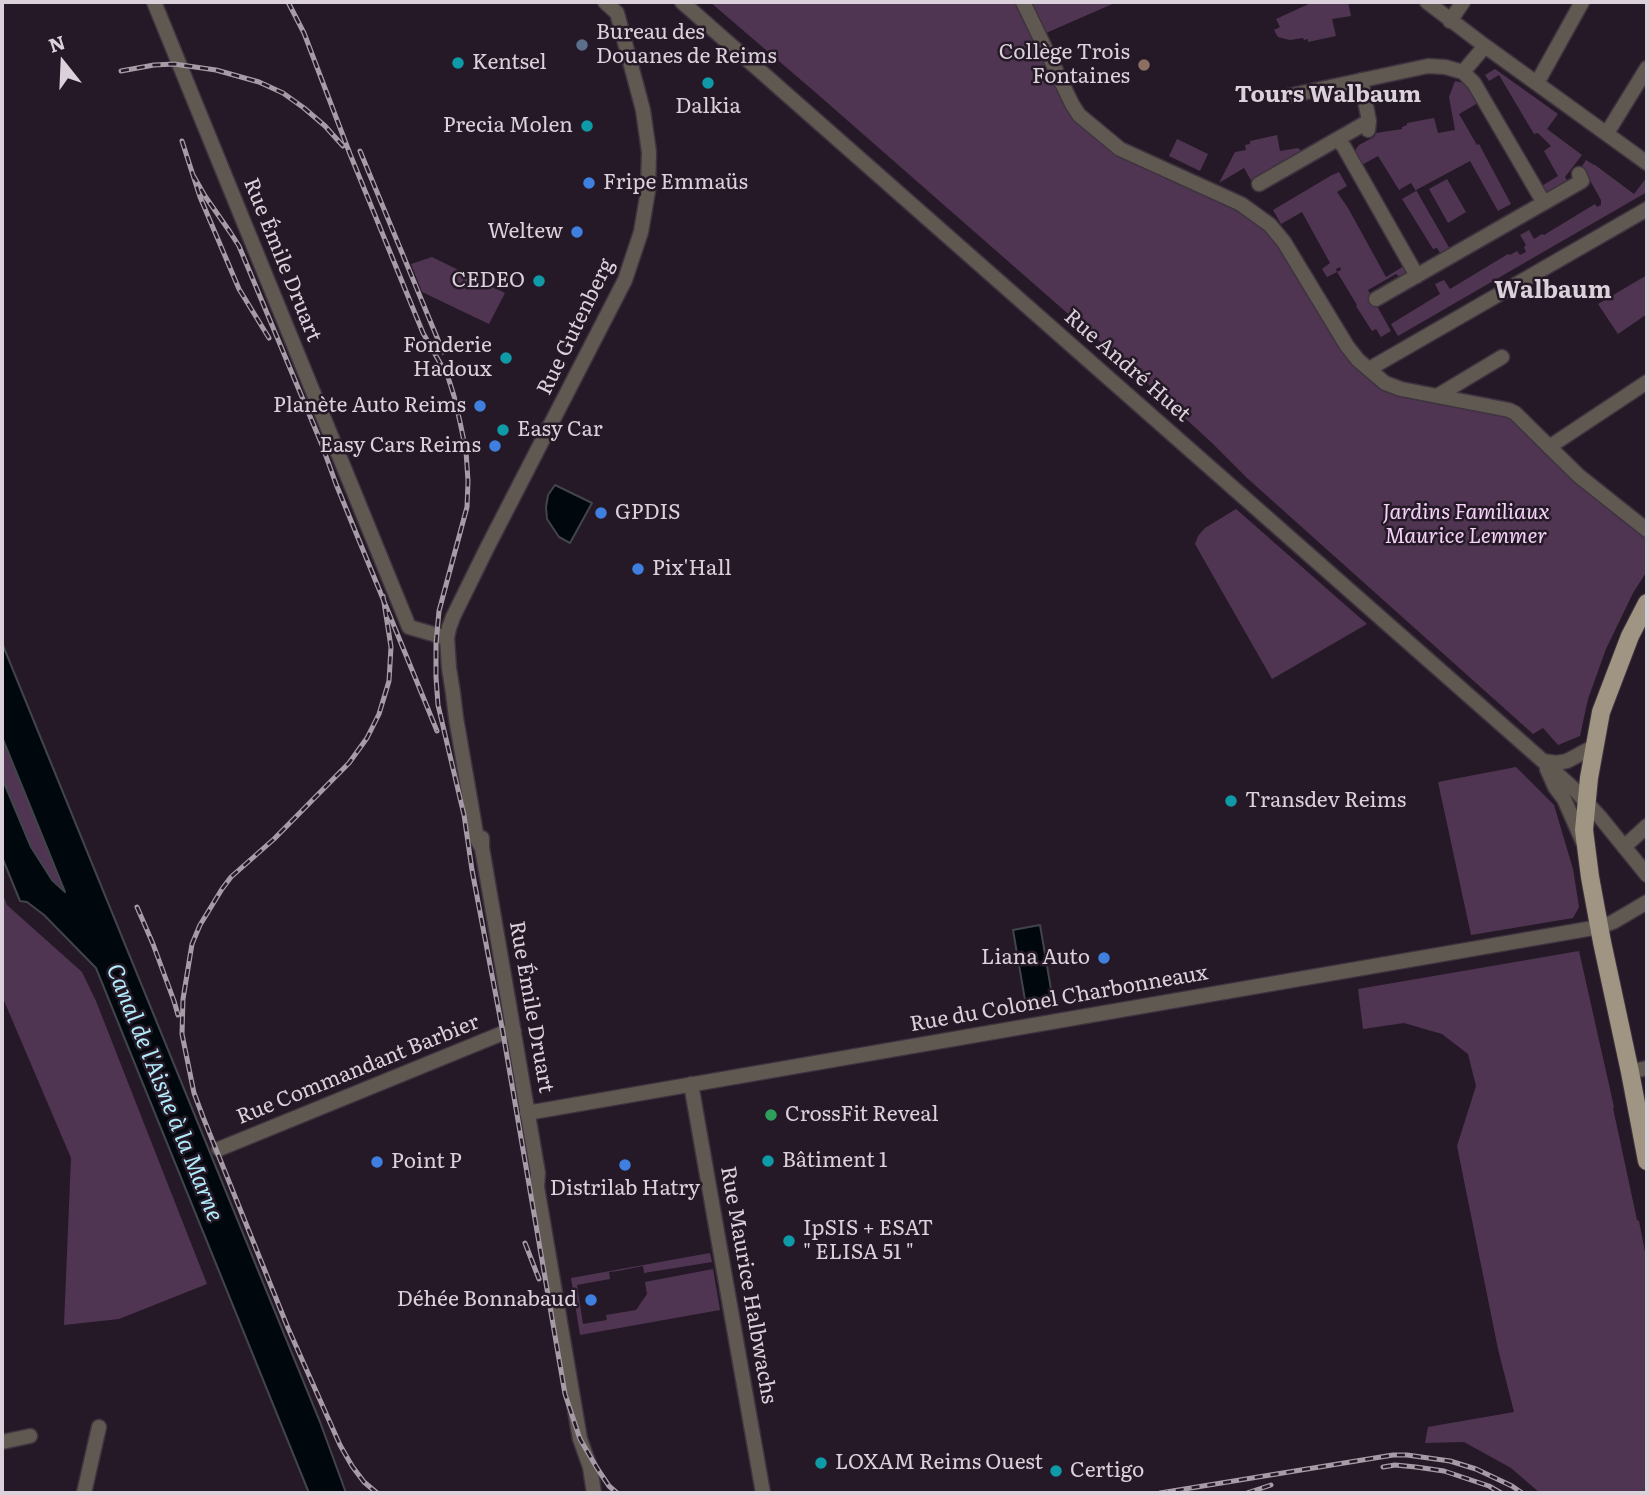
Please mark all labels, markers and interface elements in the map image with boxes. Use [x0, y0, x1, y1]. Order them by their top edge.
place label: Bureau des Douanes de Reims [596, 20, 777, 70]
text: N [45, 27, 68, 59]
north arrow [28, 28, 98, 98]
marker: Bureau des Douanes de Reims [574, 37, 590, 53]
place label: Collège Trois Fontaines [999, 40, 1130, 90]
place label: Kentsel [472, 50, 547, 76]
marker: Kentsel [450, 55, 466, 71]
marker: Collège Trois Fontaines [1136, 57, 1152, 73]
marker: Dalkia [700, 75, 716, 91]
district label: Tours Walbaum [1235, 81, 1421, 109]
place label: Dalkia [675, 94, 741, 120]
place label: Precia Molen [443, 113, 573, 139]
marker: Precia Molen [579, 118, 595, 134]
place label: Fripe Emmaüs [603, 170, 748, 196]
street label: Rue Émile Druart [238, 175, 326, 345]
marker: Fripe Emmaüs [581, 175, 597, 191]
place label: Weltew [487, 219, 563, 245]
marker: Weltew [569, 224, 585, 240]
street label: Rue Gutenberg [532, 255, 620, 399]
place label: CEDEO [452, 268, 525, 294]
marker: CEDEO [531, 273, 547, 289]
district label: Walbaum [1494, 277, 1612, 305]
street label: Rue André Huet [1059, 304, 1195, 428]
place label: Fonderie Hadoux [403, 333, 492, 383]
marker: Fonderie Hadoux [498, 350, 514, 366]
place label: Planète Auto Reims [273, 393, 466, 419]
marker: Planète Auto Reims [472, 398, 488, 414]
place label: Easy Car [517, 417, 603, 443]
marker: Easy Car [495, 422, 511, 438]
place label: Easy Cars Reims [320, 433, 481, 459]
marker: Easy Cars Reims [487, 438, 503, 454]
place label: GPDIS [615, 500, 681, 526]
park label: Jardins Familiaux Maurice Lemmer [1382, 500, 1550, 550]
marker: GPDIS [593, 505, 609, 521]
place label: Pix'Hall [652, 556, 731, 582]
marker: Pix'Hall [630, 561, 646, 577]
place label: Transdev Reims [1245, 788, 1406, 814]
marker: Transdev Reims [1223, 793, 1239, 809]
street label: Rue Émile Druart [503, 919, 559, 1095]
place label: Liana Auto [981, 945, 1090, 971]
marker: Liana Auto [1096, 950, 1112, 966]
water label: Canal de l'Aisne à la Marne [100, 960, 228, 1226]
street label: Rue du Colonel Charbonneaux [908, 960, 1210, 1038]
street label: Rue Commandant Barbier [233, 1010, 483, 1130]
place label: CrossFit Reveal [785, 1102, 939, 1128]
marker: CrossFit Reveal [763, 1107, 779, 1123]
place label: Bâtiment 1 [782, 1148, 887, 1174]
place label: Point P [391, 1149, 462, 1175]
marker: Bâtiment 1 [760, 1153, 776, 1169]
marker: Point P [369, 1154, 385, 1170]
marker: Distrilab Hatry [617, 1157, 633, 1173]
street label: Rue Maurice Halbwachs [715, 1164, 781, 1406]
place label: Distrilab Hatry [550, 1176, 700, 1202]
place label: IpSIS + ESAT " ELISA 51 " [803, 1216, 933, 1266]
marker: IpSIS + ESAT " ELISA 51 " [781, 1233, 797, 1249]
place label: Déhée Bonnabaud [397, 1287, 577, 1313]
marker: Déhée Bonnabaud [583, 1292, 599, 1308]
place label: LOXAM Reims Ouest [835, 1450, 1043, 1476]
marker: LOXAM Reims Ouest [813, 1455, 829, 1471]
place label: Certigo [1070, 1458, 1144, 1484]
marker: Certigo [1048, 1463, 1064, 1479]

